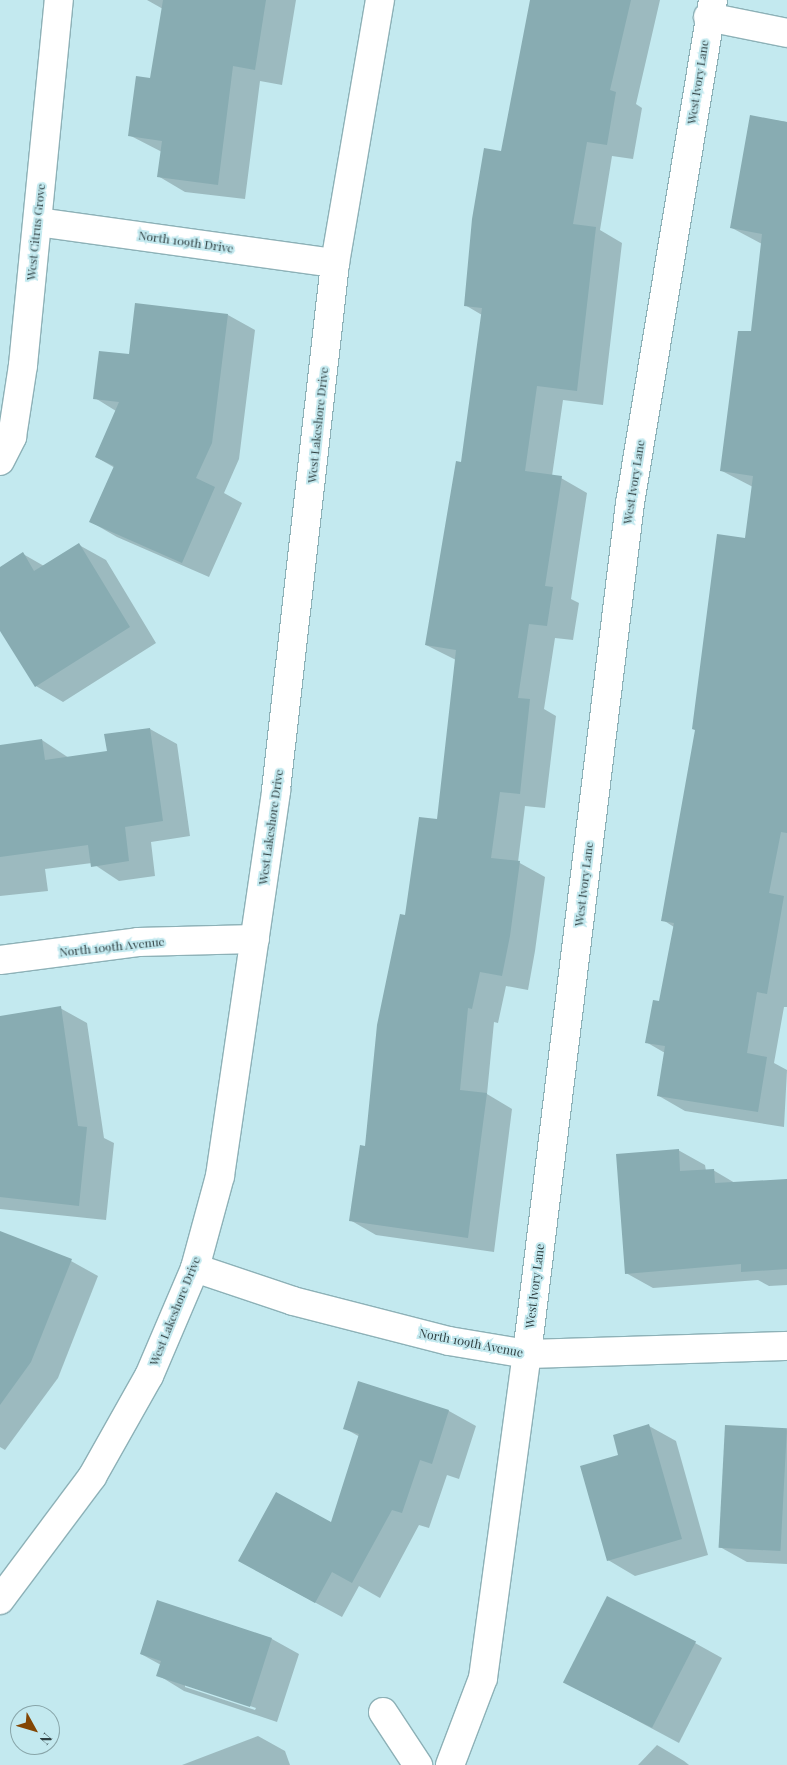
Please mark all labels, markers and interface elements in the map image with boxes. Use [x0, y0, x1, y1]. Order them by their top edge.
street label: West Ivory Lane [684, 39, 712, 125]
street label: West Citrus Grove [24, 183, 48, 281]
street label: North 109th Drive [138, 228, 234, 256]
street label: West Lakeshore Drive [305, 366, 331, 484]
street label: West Ivory Lane [620, 439, 648, 525]
street label: West Lakeshore Drive [256, 768, 286, 886]
street label: West Ivory Lane [572, 841, 596, 927]
street label: North 109th Avenue [58, 934, 166, 960]
street label: West Ivory Lane [523, 1243, 547, 1329]
street label: West Lakeshore Drive [146, 1254, 204, 1368]
street label: North 109th Avenue [418, 1326, 524, 1360]
north arrow [10, 1705, 60, 1755]
text: N [36, 1729, 57, 1749]

